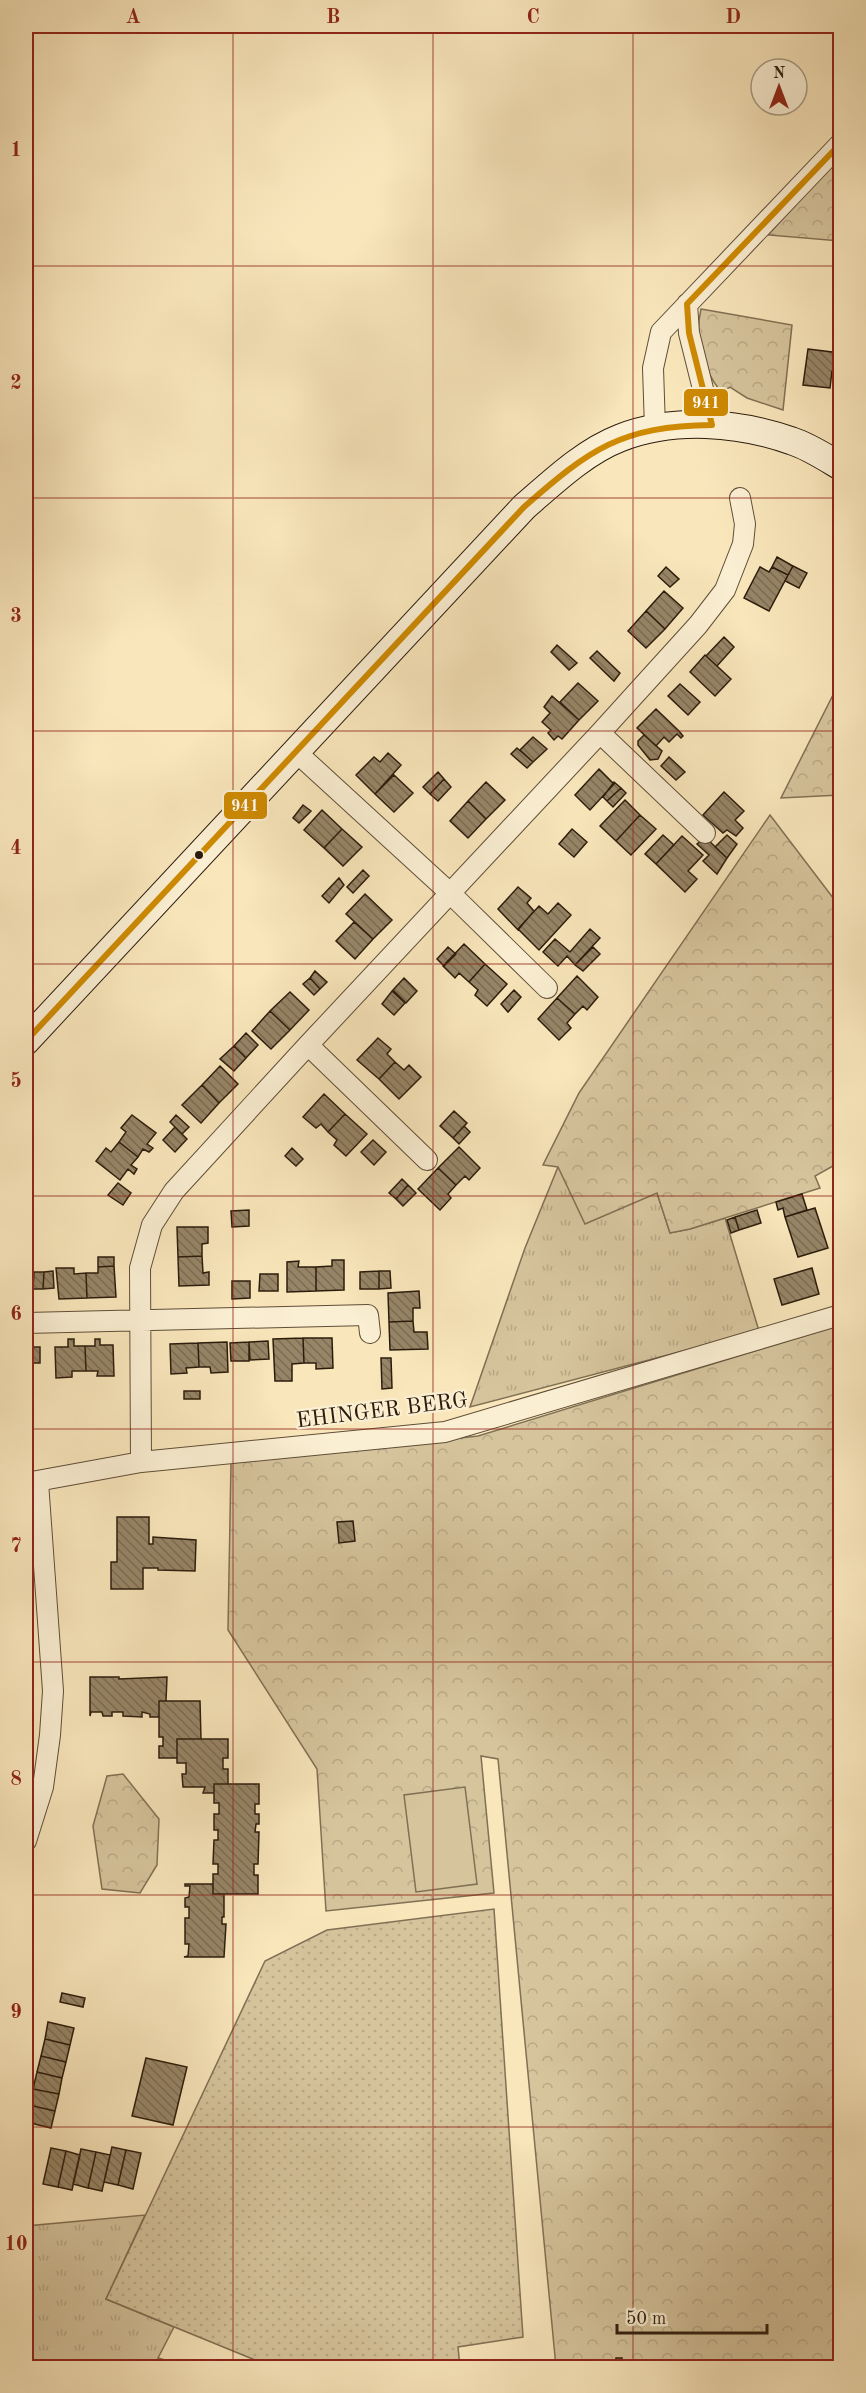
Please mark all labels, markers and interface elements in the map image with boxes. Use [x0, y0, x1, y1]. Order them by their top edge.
text: A [125, 8, 141, 28]
text: B [326, 8, 340, 28]
text: C [526, 8, 540, 28]
text: D [725, 8, 741, 28]
north arrow [749, 57, 809, 117]
text: N [773, 66, 786, 82]
text: 1 [10, 141, 22, 161]
text: 2 [10, 374, 22, 394]
line badge: 941 [683, 388, 729, 417]
text: 941 [692, 396, 720, 412]
text: 3 [10, 607, 22, 627]
line badge: 941 [223, 791, 268, 820]
text: 941 [231, 799, 259, 815]
text: 4 [10, 839, 22, 859]
unlabelled marker [193, 849, 205, 861]
text: 5 [10, 1071, 22, 1092]
text: 6 [10, 1305, 22, 1325]
street label: EHINGER BERG [295, 1390, 469, 1432]
text: 7 [10, 1537, 22, 1557]
text: 8 [10, 1770, 22, 1790]
text: 9 [10, 2003, 22, 2023]
text: 10 [4, 2235, 28, 2255]
scale bar [617, 2297, 767, 2335]
text: 50 m [626, 2310, 666, 2328]

